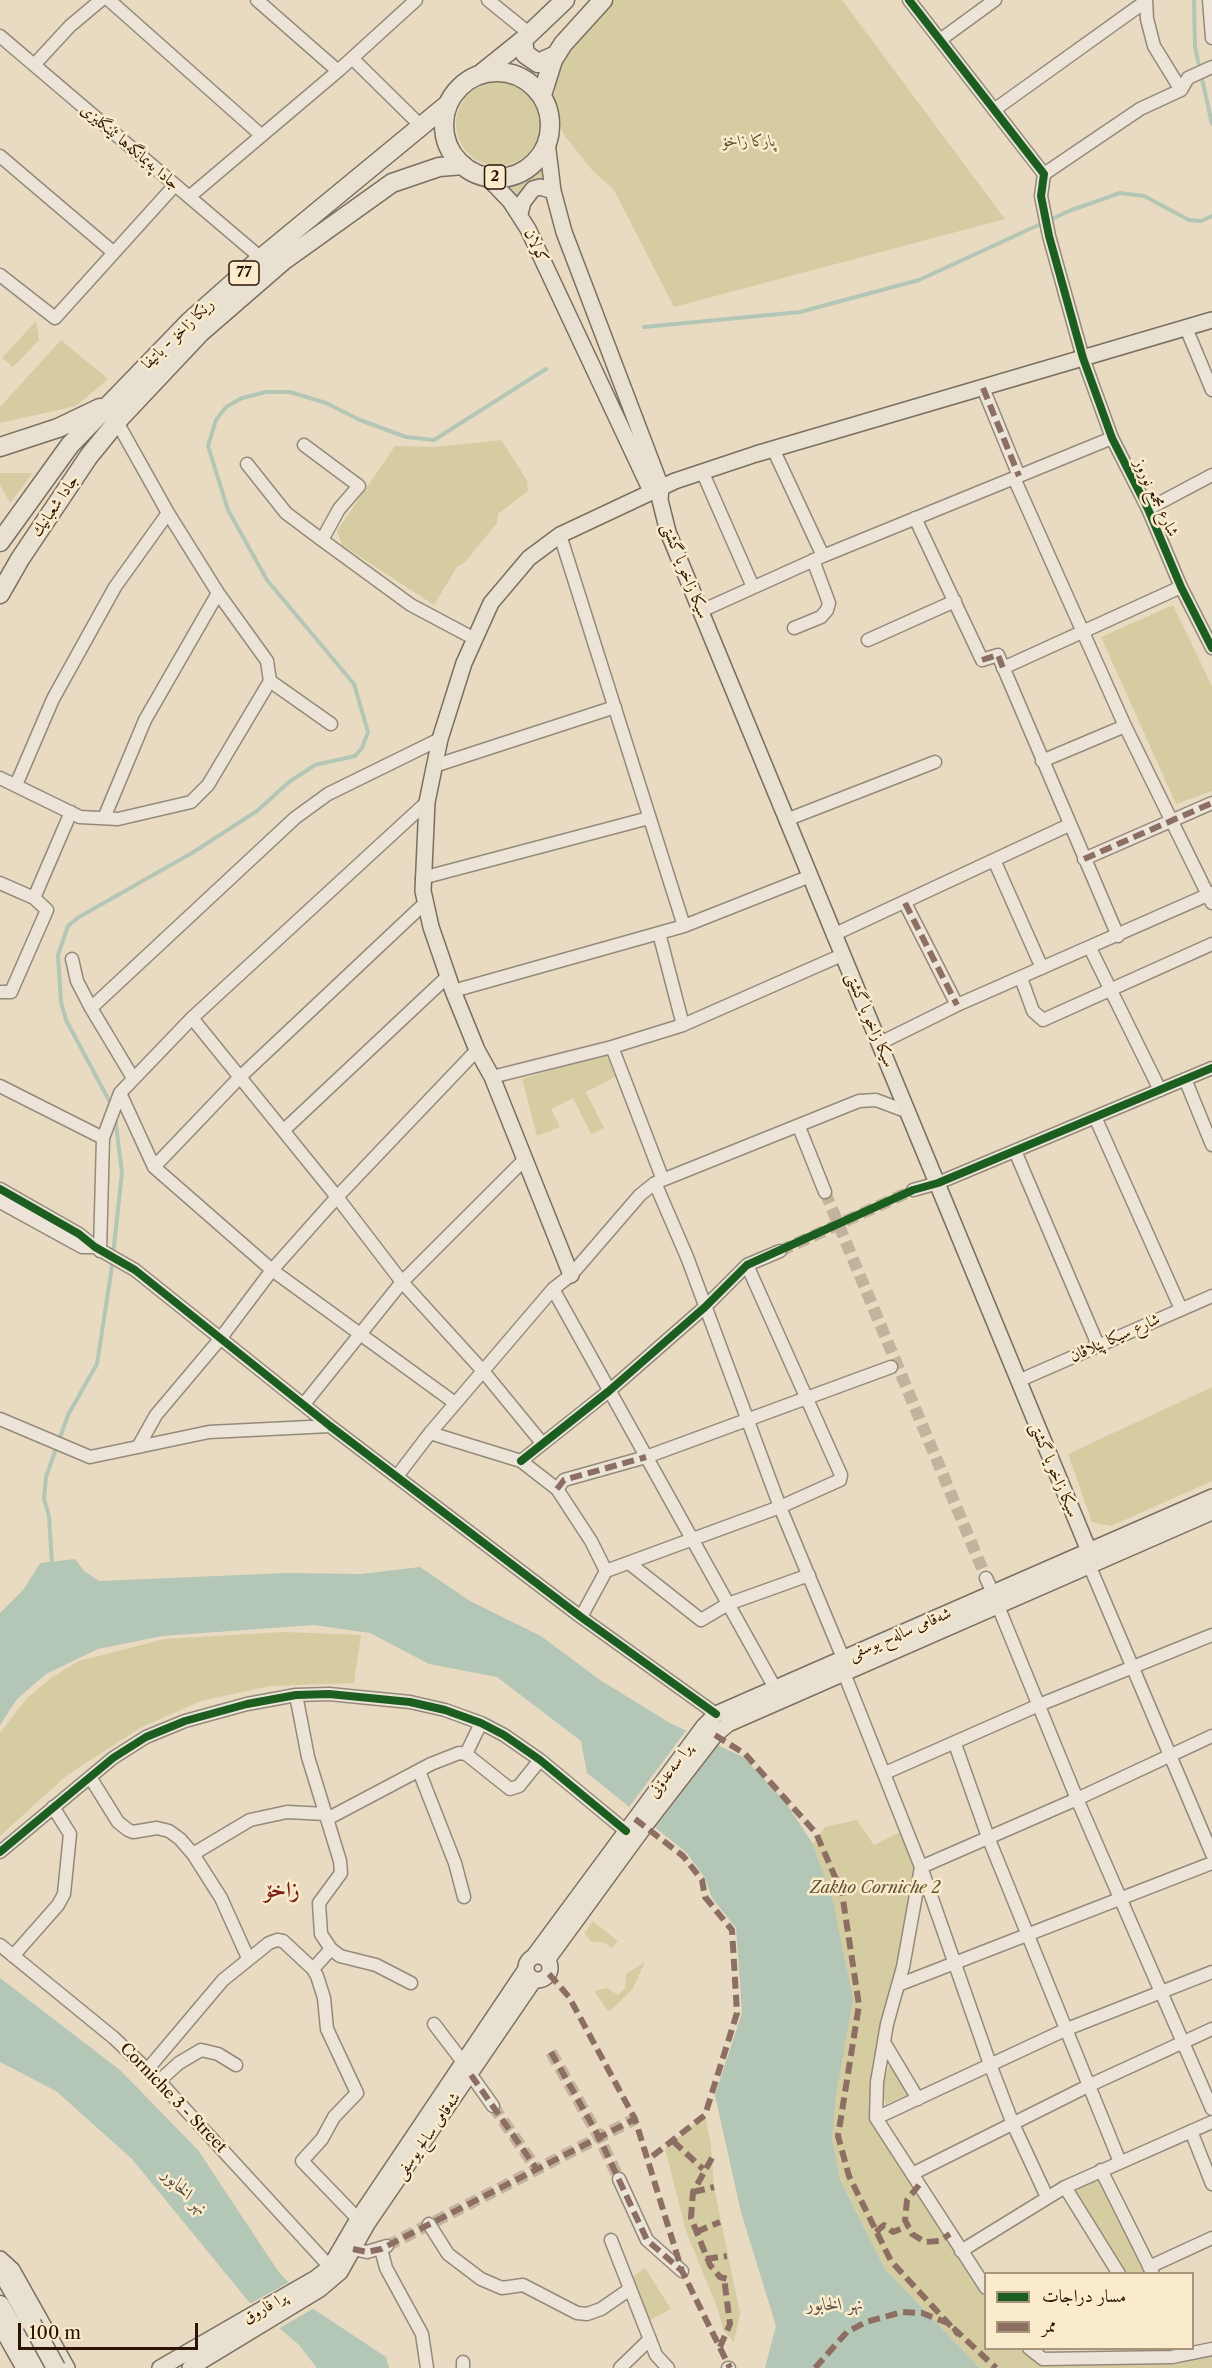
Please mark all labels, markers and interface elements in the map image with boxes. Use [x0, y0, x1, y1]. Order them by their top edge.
street label: جادا په‌يمانگه‌ها ئێنگليزى [77, 100, 183, 194]
park label: پارکا زاخۆ [722, 131, 776, 151]
road number: 2 [484, 165, 506, 189]
street label: كولان [520, 226, 552, 266]
road number: 77 [229, 261, 259, 285]
street label: رێکا زاخۆ - باتیفا [138, 295, 218, 373]
street label: شارع مجمع نوروز [1130, 456, 1182, 540]
street label: جادا شعبانيك [27, 471, 83, 541]
street label: سیکا زاخو یا گشتى [657, 521, 713, 621]
street label: سیکا زاخو یا گشتى [841, 970, 899, 1070]
street label: شارع سيكا پێلاڤان [1067, 1310, 1163, 1366]
street label: سیکا زاخو یا گشتى [1025, 1420, 1083, 1520]
street label: شەقامی سالەح یوسفی [846, 1604, 954, 1664]
street label: پرا سەعدۆنی [644, 1740, 696, 1802]
district label: زاخۆ [264, 1878, 300, 1904]
park label: Zakho Corniche 2 [809, 1878, 941, 1898]
street label: Corniche 3 - Street [116, 2039, 230, 2157]
street label: شەقامی سالح یوسفی [391, 2089, 465, 2183]
water label: نهر الخابور [157, 2164, 213, 2220]
legend [984, 2272, 1194, 2350]
text: مسار دراجات [1042, 2285, 1126, 2307]
street label: پرا فاروق [240, 2288, 290, 2328]
water label: نهر الخابور [807, 2294, 863, 2316]
scale bar [21, 2311, 201, 2349]
text: ممر [1042, 2315, 1056, 2337]
text: 100 m [29, 2322, 81, 2344]

